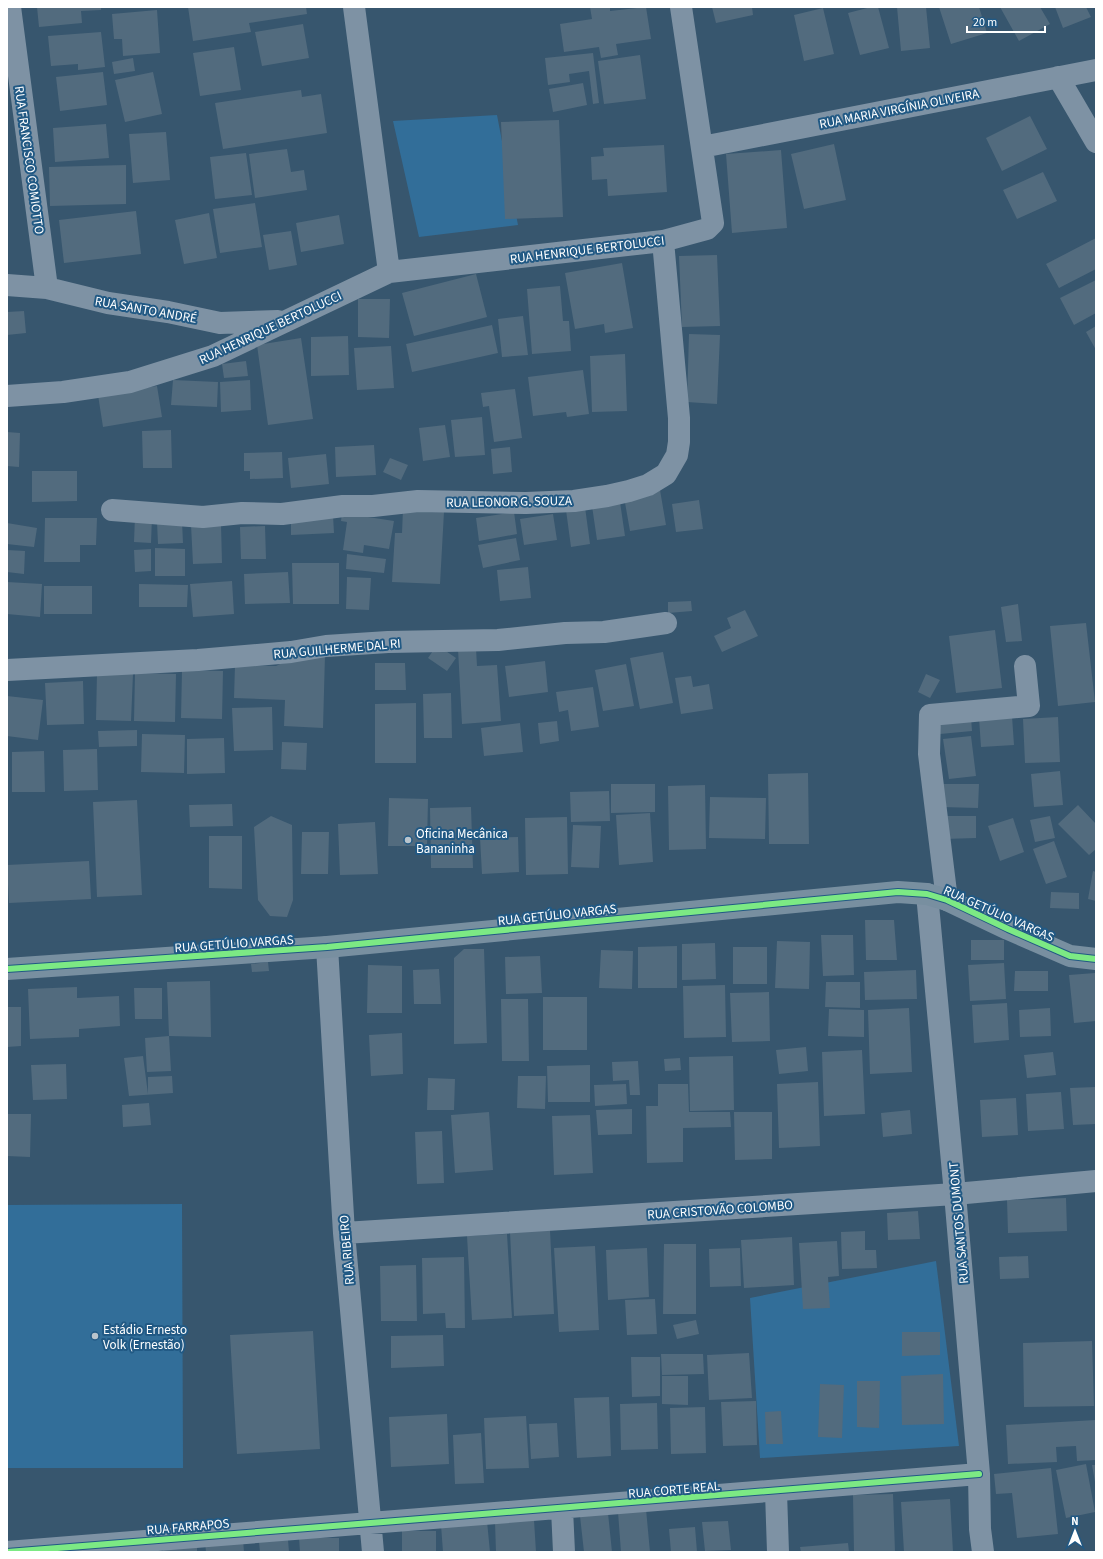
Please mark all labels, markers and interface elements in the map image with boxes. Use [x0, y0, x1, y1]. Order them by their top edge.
scale bar [967, 8, 1045, 34]
text: 20 m [973, 14, 997, 31]
street label: RUA MARIA VIRGÍNIA OLIVEIRA [818, 84, 982, 133]
street label: RUA FRANCISCO COMIOTTO [10, 85, 48, 236]
street label: RUA HENRIQUE BERTOLUCCI [509, 232, 665, 268]
street label: RUA HENRIQUE BERTOLUCCI [196, 287, 345, 369]
street label: RUA SANTO ANDRÉ [93, 292, 198, 328]
street label: RUA LEONOR G. SOUZA [446, 492, 573, 512]
street label: RUA GUILHERME DAL RI [273, 634, 401, 664]
place label: Oficina Mecânica Bananinha [416, 825, 508, 858]
marker: Oficina Mecânica Bananinha [403, 835, 413, 845]
street label: RUA GETÚLIO VARGAS [940, 881, 1057, 946]
street label: RUA GETÚLIO VARGAS [497, 900, 617, 930]
street label: RUA GETÚLIO VARGAS [174, 931, 294, 957]
street label: RUA SANTOS DUMONT [945, 1161, 973, 1285]
street label: RUA CRISTOVÃO COLOMBO [647, 1196, 794, 1224]
street label: RUA RIBEIRO [335, 1214, 359, 1286]
place label: Estádio Ernesto Volk (Ernestão) [103, 1321, 187, 1354]
marker: Estádio Ernesto Volk (Ernestão) [90, 1331, 100, 1341]
street label: RUA CORTE REAL [627, 1477, 721, 1503]
north arrow [1055, 1511, 1095, 1551]
street label: RUA FARRAPOS [146, 1514, 230, 1540]
text: N [1071, 1514, 1079, 1529]

